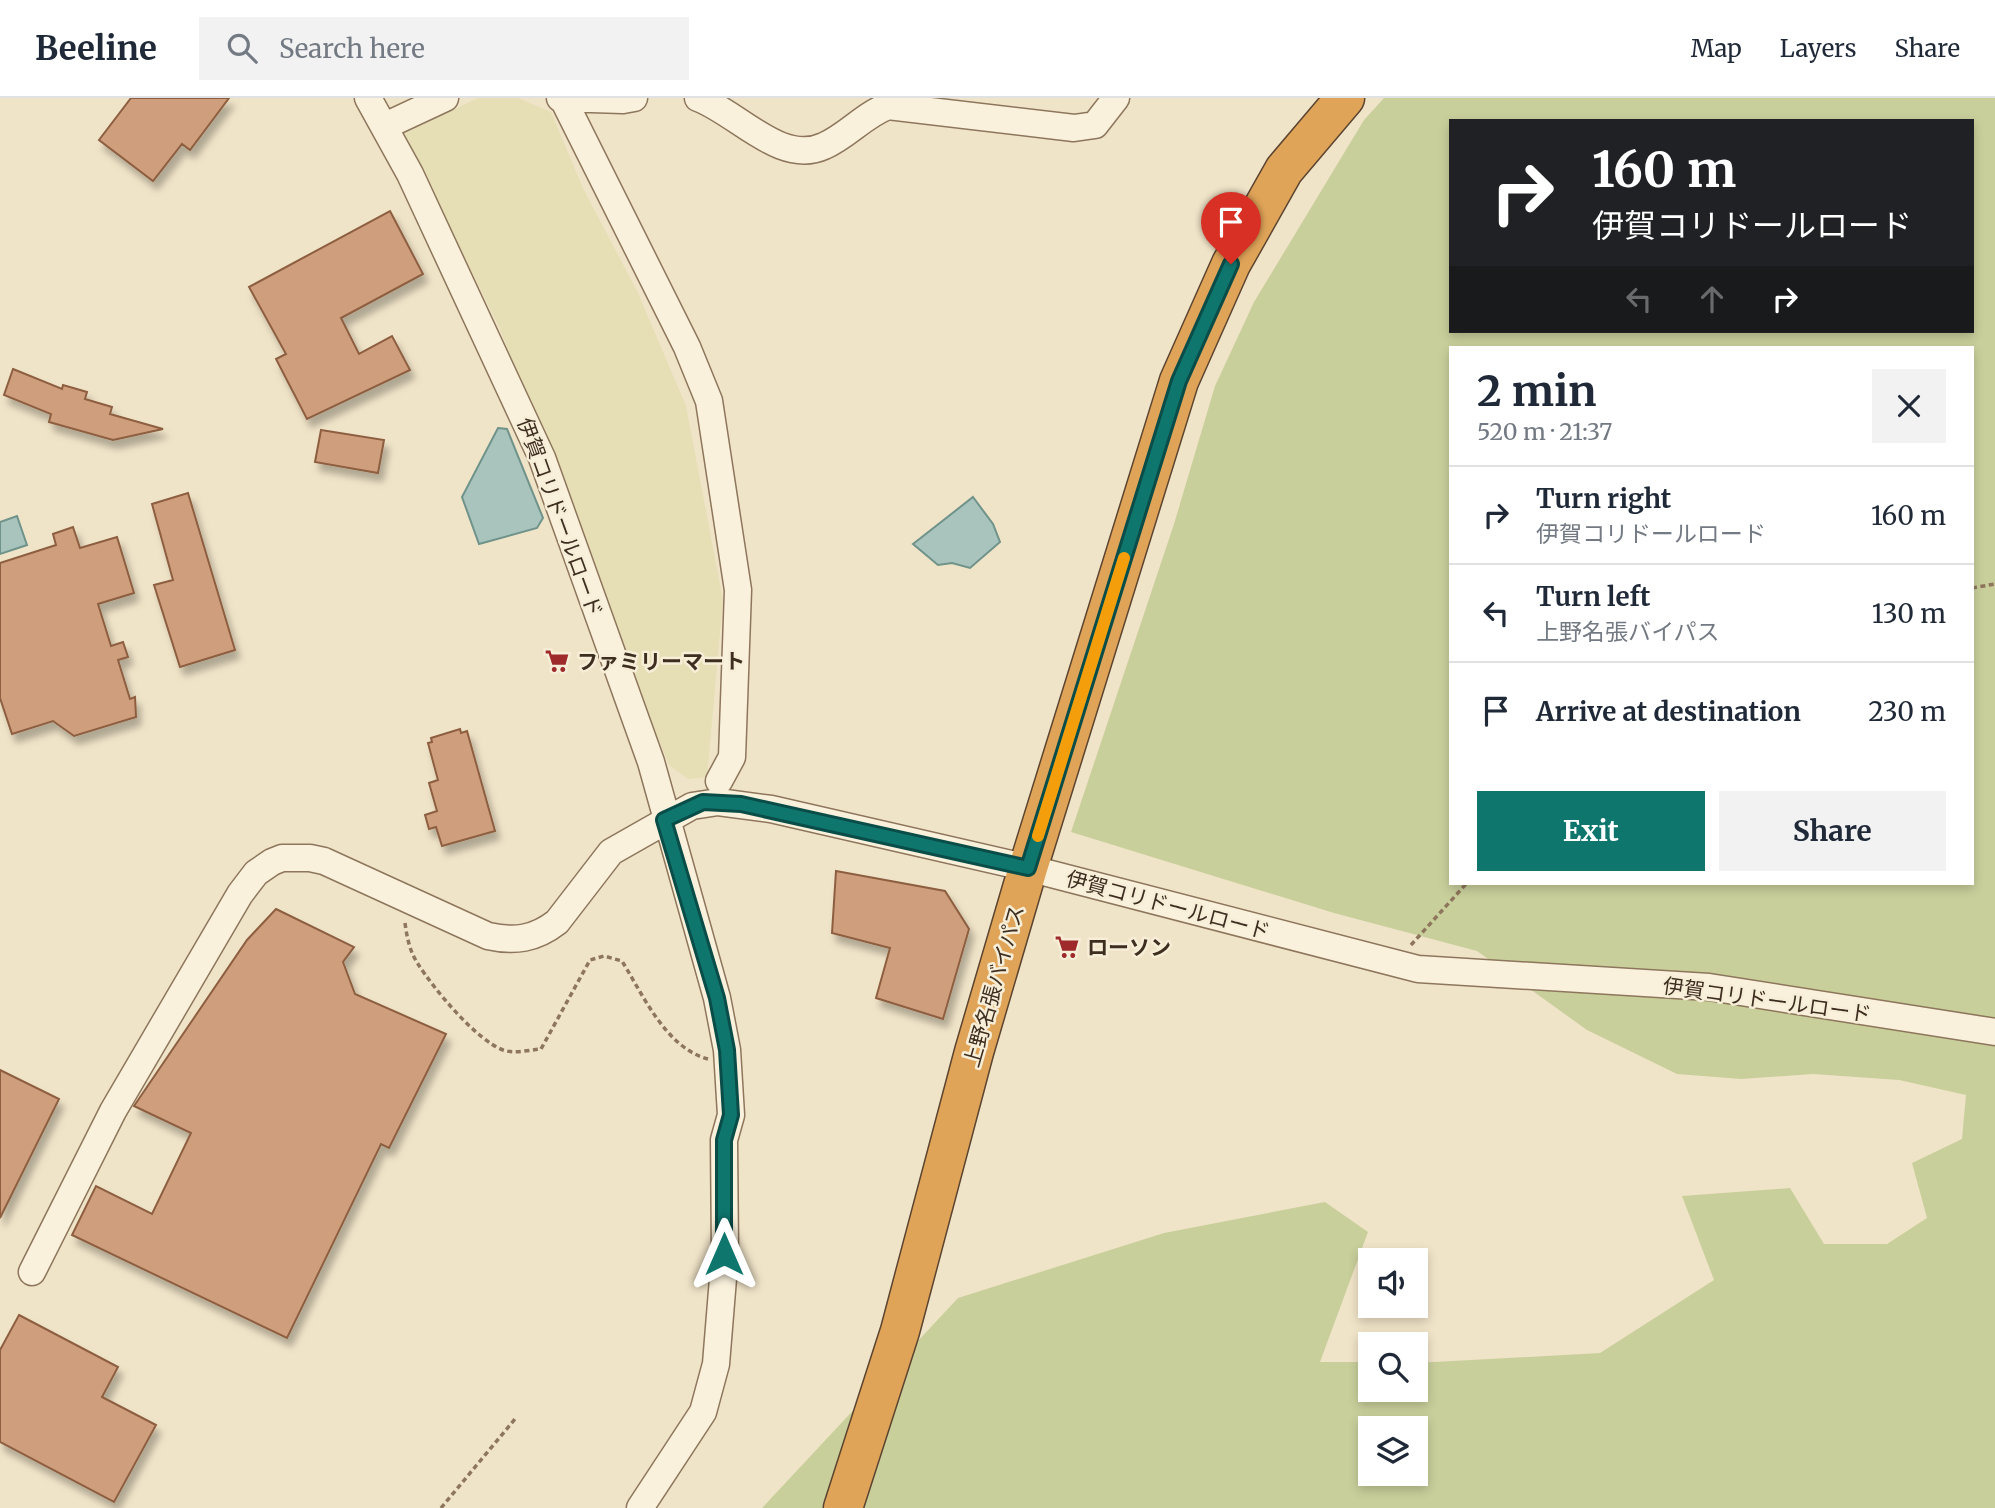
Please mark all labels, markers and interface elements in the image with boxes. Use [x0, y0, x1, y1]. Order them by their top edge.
search box [199, 17, 689, 80]
text: Beeline [35, 28, 157, 69]
icon: search [223, 29, 261, 67]
text: Search here [279, 32, 425, 65]
text: Map [1691, 33, 1742, 64]
text: Layers [1780, 33, 1856, 64]
text: Share [1894, 33, 1960, 64]
text: 160 m [1592, 139, 1736, 200]
icon: right [1477, 147, 1568, 238]
pin [1201, 192, 1261, 264]
icon: arrive [1212, 203, 1250, 241]
text: 伊賀コリドールロード [1592, 206, 1912, 246]
icon: left [1620, 280, 1658, 318]
icon: ahead [1693, 280, 1731, 318]
icon: right [1766, 280, 1804, 318]
text: 2 min [1477, 365, 1597, 417]
button: close [1872, 369, 1946, 443]
street label: 伊賀コリドールロード [511, 414, 609, 620]
text: 520 m · 21:37 [1477, 417, 1612, 446]
text: Turn right [1536, 482, 1671, 515]
icon: right [1477, 496, 1515, 534]
text: 160 m [1871, 499, 1946, 532]
text: 伊賀コリドールロード [1536, 519, 1766, 548]
text: Turn left [1536, 580, 1650, 613]
icon: left [1477, 594, 1515, 632]
text: 130 m [1872, 597, 1946, 630]
text: 上野名張バイパス [1536, 617, 1720, 646]
supermarket icon: ファミリーマート [543, 647, 571, 675]
place label: ファミリーマート [577, 648, 745, 675]
icon: arrive [1477, 692, 1515, 730]
text: Arrive at destination [1536, 695, 1801, 728]
text: 230 m [1868, 695, 1946, 728]
button: Exit [1477, 791, 1705, 871]
button: Share [1719, 791, 1946, 871]
street label: 伊賀コリドールロード [1063, 865, 1273, 945]
street label: 上野名張バイパス [958, 902, 1030, 1070]
supermarket icon: ローソン [1053, 933, 1081, 961]
place label: ローソン [1087, 934, 1171, 961]
street label: 伊賀コリドールロード [1661, 972, 1873, 1028]
position arrow [687, 1217, 761, 1291]
map controls [1358, 1248, 1428, 1486]
button: sound [1358, 1248, 1428, 1318]
button: search [1358, 1332, 1428, 1402]
button: layers [1358, 1416, 1428, 1486]

